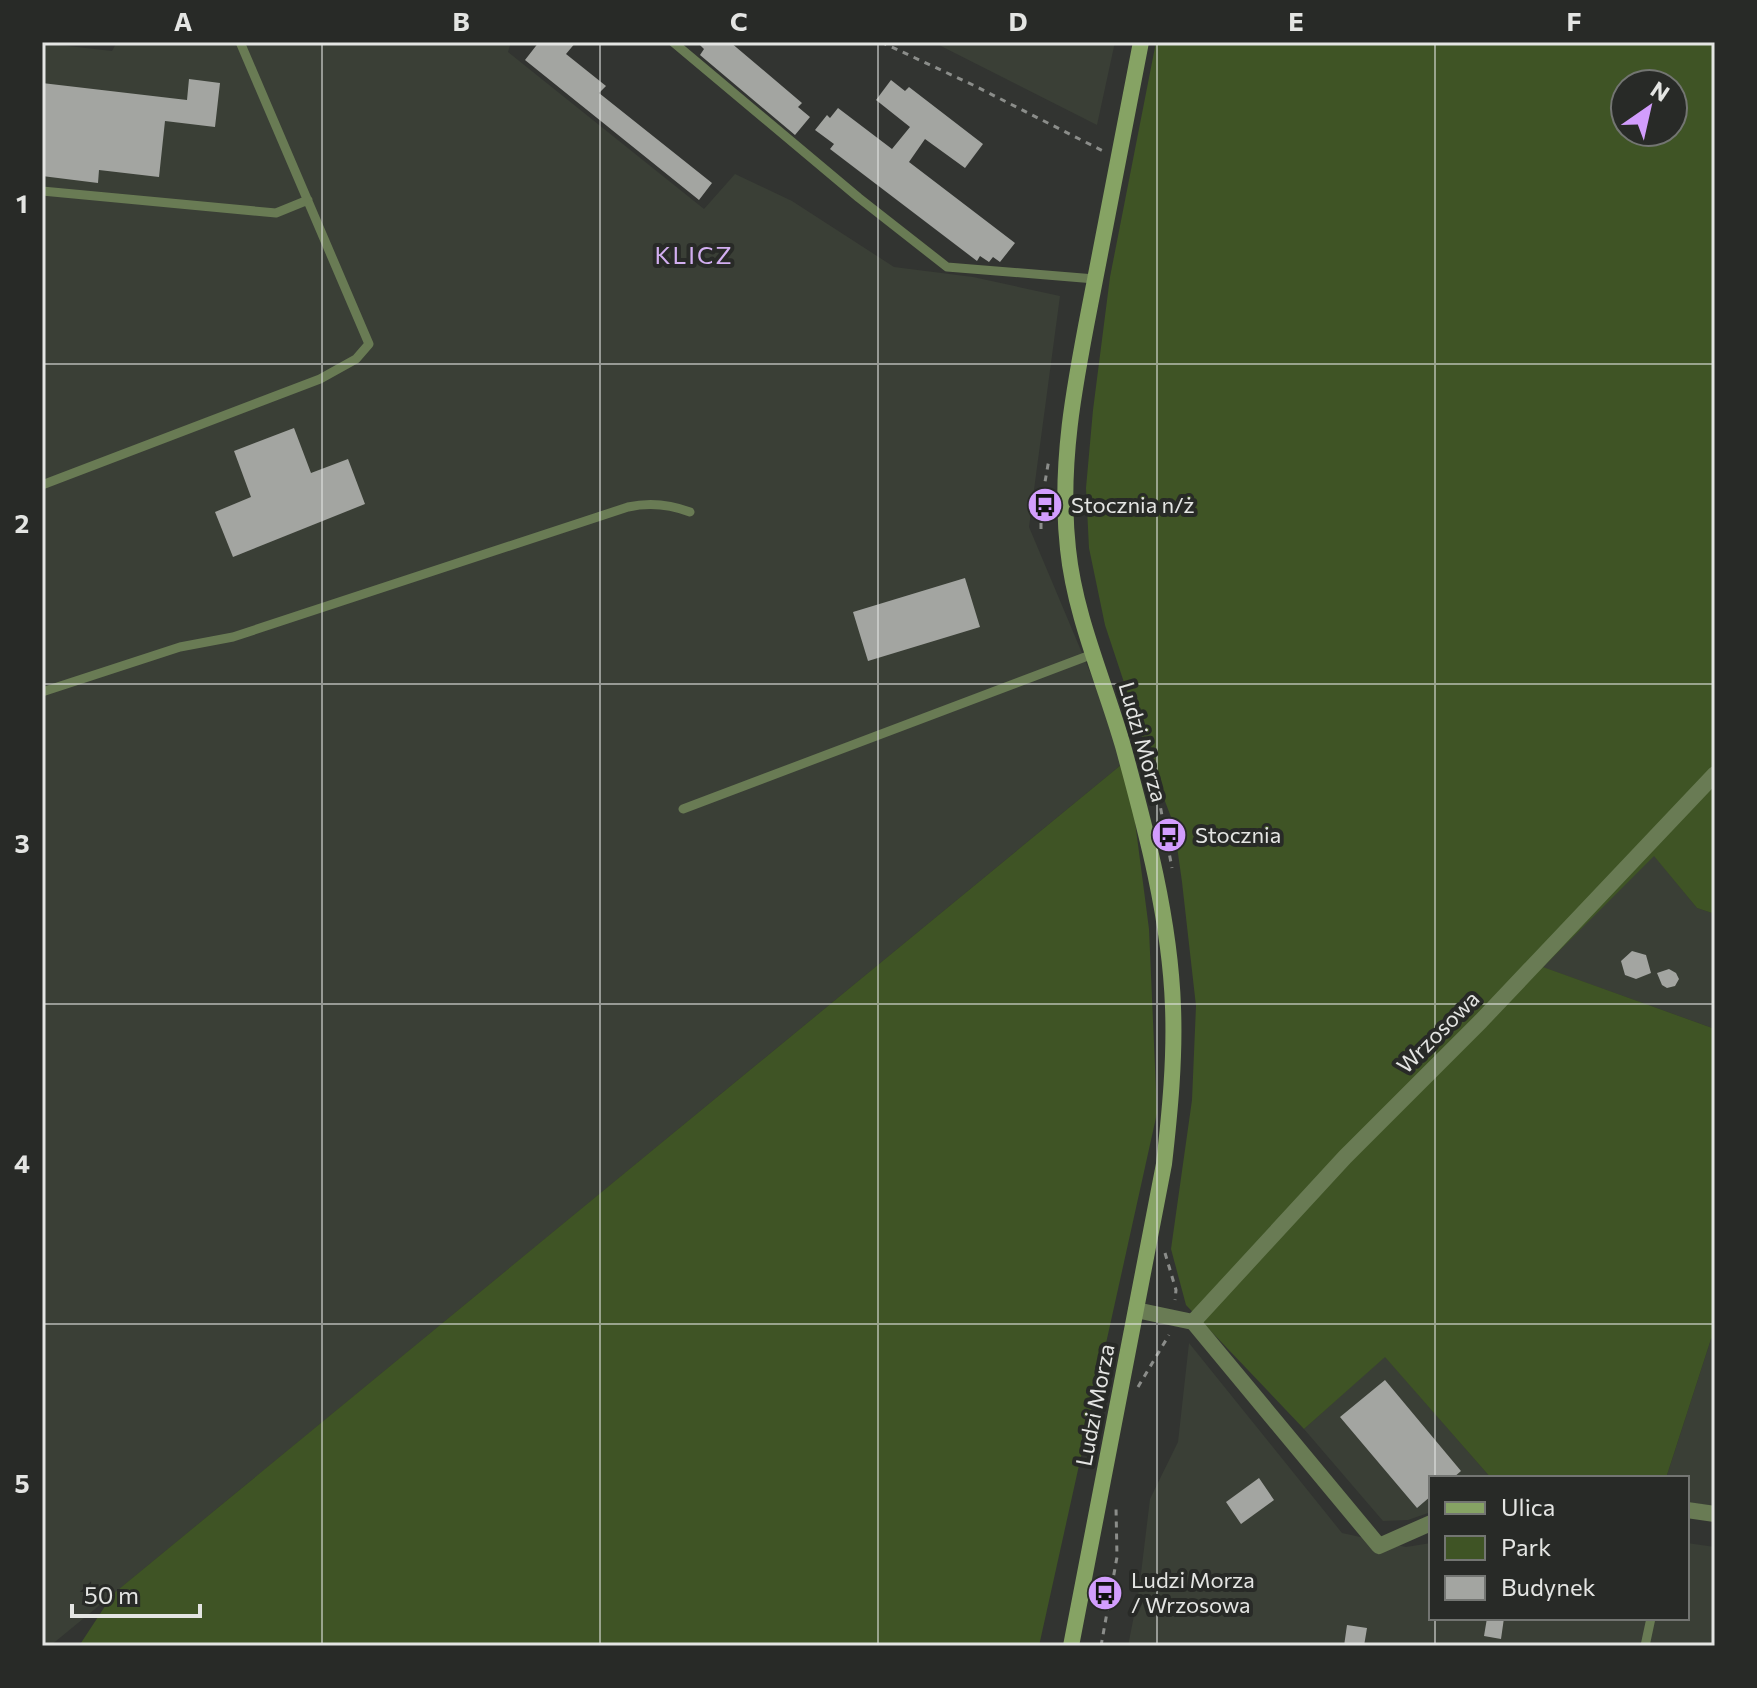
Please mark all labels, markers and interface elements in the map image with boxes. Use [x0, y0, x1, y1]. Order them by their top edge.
text: A [174, 5, 193, 36]
text: B [452, 5, 470, 36]
text: C [730, 5, 748, 36]
text: D [1008, 5, 1028, 36]
text: E [1288, 5, 1304, 36]
text: F [1566, 5, 1582, 36]
north arrow [1609, 68, 1689, 148]
text: N [1646, 75, 1675, 107]
text: 1 [16, 187, 28, 218]
district label: KLICZ [654, 240, 734, 269]
bus stop icon: Stocznia n/ż [1026, 486, 1064, 524]
place label: Stocznia n/ż [1071, 491, 1194, 518]
text: 2 [15, 507, 29, 538]
street label: Ludzi Morza [1113, 679, 1174, 805]
bus stop icon: Stocznia [1150, 816, 1188, 854]
place label: Stocznia [1195, 821, 1281, 848]
text: 3 [14, 827, 30, 858]
street label: Wrzosowa [1391, 985, 1485, 1079]
text: 4 [14, 1147, 30, 1178]
street label: Ludzi Morza [1069, 1342, 1120, 1468]
text: 5 [14, 1467, 30, 1498]
legend [1429, 1476, 1689, 1620]
text: Ulica [1501, 1492, 1555, 1521]
text: Park [1501, 1532, 1551, 1561]
place label: Ludzi Morza / Wrzosowa [1131, 1566, 1255, 1618]
scale bar [72, 1568, 200, 1618]
text: Budynek [1501, 1572, 1596, 1601]
bus stop icon: Ludzi Morza / Wrzosowa [1086, 1574, 1124, 1612]
text: 50 m [84, 1580, 139, 1609]

